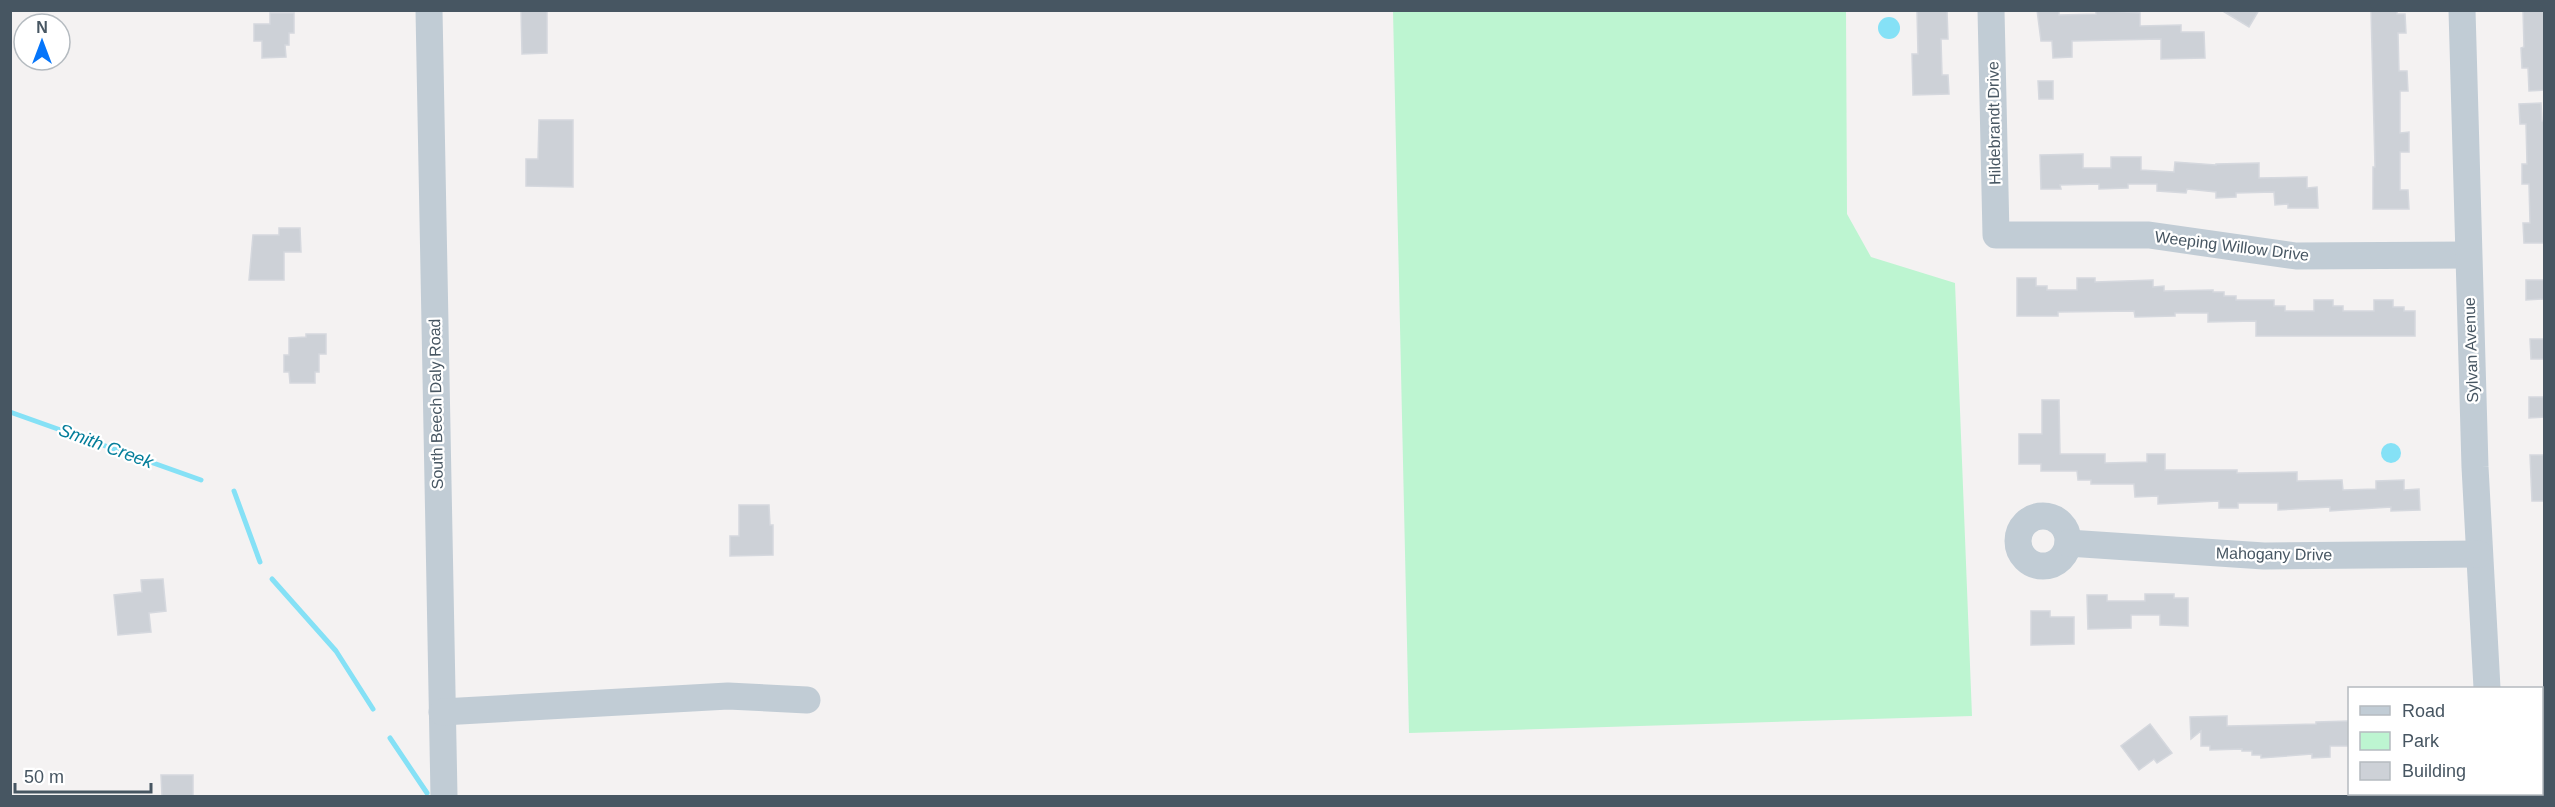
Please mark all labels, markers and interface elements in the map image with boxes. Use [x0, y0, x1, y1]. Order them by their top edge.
north arrow [12, 12, 72, 72]
text: N [36, 19, 48, 36]
street label: Hildebrandt Drive [1984, 61, 2004, 185]
street label: Weeping Willow Drive [2154, 228, 2310, 264]
street label: Sylvan Avenue [2461, 297, 2481, 403]
street label: South Beech Daly Road [426, 318, 446, 490]
water label: Smith Creek [56, 420, 157, 473]
street label: Mahogany Drive [2216, 544, 2332, 564]
legend [2348, 687, 2543, 795]
text: Road [2402, 701, 2445, 721]
text: Park [2402, 731, 2440, 751]
scale bar [15, 756, 152, 794]
text: Building [2402, 761, 2466, 781]
text: 50 m [24, 767, 64, 787]

